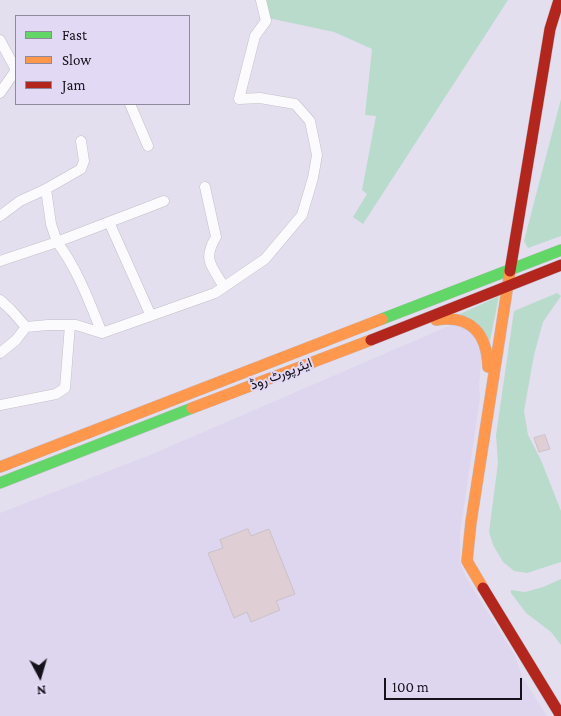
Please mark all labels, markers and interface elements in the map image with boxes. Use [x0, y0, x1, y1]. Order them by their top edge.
legend [15, 15, 190, 105]
text: Fast [62, 27, 87, 43]
text: Slow [62, 52, 91, 68]
text: Jam [62, 77, 85, 93]
street label: ایئرپورٹ روڈ [247, 354, 315, 394]
north arrow [15, 651, 65, 701]
scale bar [386, 668, 524, 700]
text: 100 m [392, 679, 429, 695]
text: N [36, 682, 47, 699]

